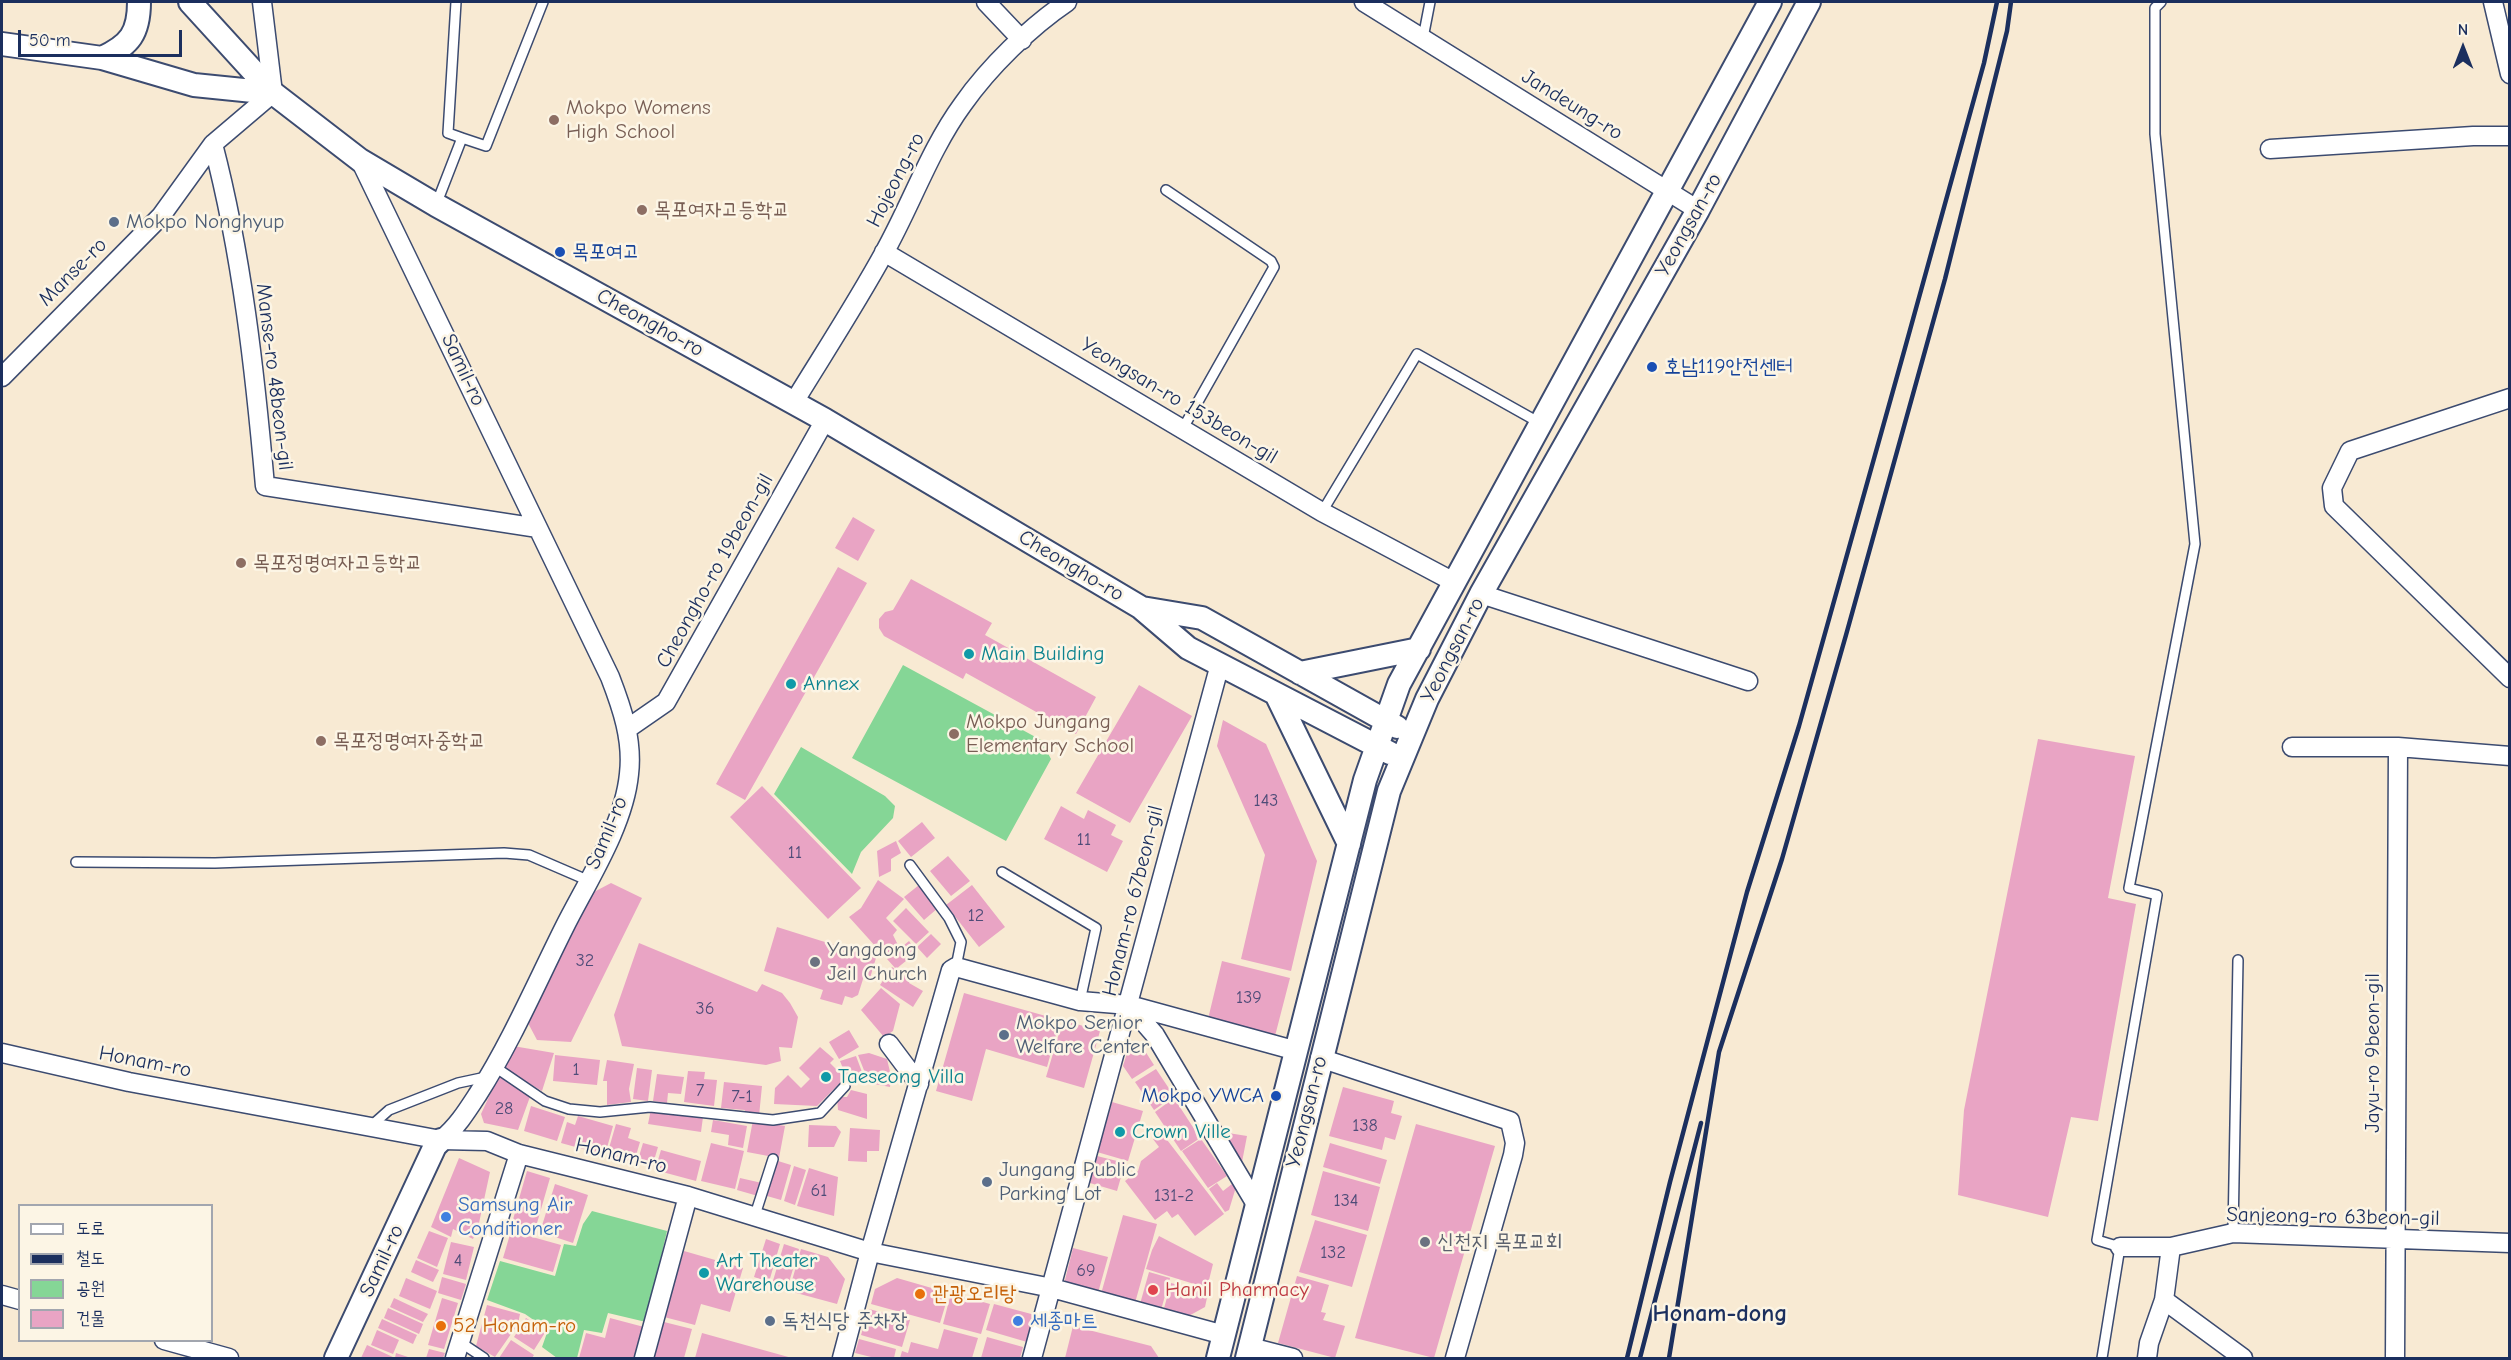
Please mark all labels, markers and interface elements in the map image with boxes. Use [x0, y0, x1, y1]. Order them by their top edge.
scale bar [21, 18, 184, 56]
north arrow [2433, 18, 2493, 78]
text: N [2458, 21, 2468, 39]
text: 50 m [29, 30, 71, 51]
street label: Jandeung-ro [1517, 64, 1627, 146]
place label: Mokpo Womens High School [566, 95, 711, 145]
marker: Mokpo Womens High School [547, 113, 561, 127]
street label: Hojeong-ro [861, 128, 931, 232]
street label: Yeongsan-ro [1650, 169, 1728, 281]
place label: 목포여자고등학교 [654, 197, 789, 223]
marker: 목포여자고등학교 [635, 203, 649, 217]
place label: Mokpo Nonghyup [126, 209, 284, 235]
marker: Mokpo Nonghyup [107, 215, 121, 229]
street label: Manse-ro [33, 232, 113, 312]
place label: 목포여고 [572, 239, 640, 265]
marker: 목포여고 [553, 245, 567, 259]
street label: Manse-ro 48beon-gil [250, 282, 298, 472]
street label: Cheongho-ro [592, 283, 708, 363]
street label: Samil-ro [435, 330, 491, 410]
street label: Yeongsan-ro 153beon-gil [1076, 332, 1282, 470]
place label: 호남119안전센터 [1664, 354, 1793, 380]
marker: 호남119안전센터 [1645, 360, 1659, 374]
street label: Cheongho-ro 19beon-gil [651, 469, 779, 673]
street label: Cheongho-ro [1014, 525, 1128, 607]
place label: 목포정명여자고등학교 [253, 550, 422, 576]
marker: 목포정명여자고등학교 [234, 556, 248, 570]
street label: Yeongsan-ro [1416, 593, 1490, 707]
place label: Main Building [981, 641, 1105, 667]
marker: Main Building [962, 647, 976, 661]
place label: Annex [803, 671, 859, 697]
marker: Annex [784, 677, 798, 691]
place label: Mokpo Jungang Elementary School [966, 709, 1134, 759]
marker: Mokpo Jungang Elementary School [947, 727, 961, 741]
place label: 목포정명여자중학교 [333, 728, 485, 754]
marker: 목포정명여자중학교 [314, 734, 328, 748]
house number: 143 [1254, 790, 1278, 812]
street label: Samil-ro [580, 793, 634, 873]
street label: Honam-ro 67beon-gil [1097, 803, 1169, 999]
house number: 11 [1077, 829, 1091, 851]
house number: 11 [788, 842, 802, 864]
house number: 12 [968, 905, 984, 927]
place label: Yangdong Jeil Church [827, 937, 927, 987]
house number: 32 [576, 950, 594, 972]
marker: Yangdong Jeil Church [808, 955, 822, 969]
street label: Jayu-ro 9beon-gil [2360, 973, 2386, 1133]
house number: 139 [1236, 987, 1262, 1009]
house number: 36 [696, 998, 714, 1020]
place label: Mokpo Senior Welfare Center [1016, 1010, 1149, 1060]
marker: Mokpo Senior Welfare Center [997, 1028, 1011, 1042]
street label: Honam-ro [97, 1041, 193, 1083]
street label: Yeongsan-ro [1281, 1054, 1333, 1170]
house number: 1 [572, 1059, 580, 1081]
place label: Taeseong Villa [838, 1064, 964, 1090]
marker: Taeseong Villa [819, 1070, 833, 1084]
house number: 7 [696, 1080, 704, 1102]
place label: Mokpo YWCA [1141, 1083, 1264, 1109]
house number: 7-1 [731, 1086, 753, 1108]
marker: Mokpo YWCA [1269, 1089, 1283, 1103]
house number: 28 [495, 1098, 513, 1120]
house number: 138 [1352, 1115, 1378, 1137]
place label: Crown Ville [1132, 1119, 1231, 1145]
marker: Crown Ville [1113, 1125, 1127, 1139]
street label: Honam-ro [573, 1132, 669, 1180]
place label: Jungang Public Parking Lot [999, 1157, 1136, 1207]
marker: Jungang Public Parking Lot [980, 1175, 994, 1189]
house number: 61 [811, 1180, 827, 1202]
house number: 131-2 [1154, 1185, 1194, 1207]
house number: 134 [1334, 1190, 1358, 1212]
place label: Samsung Air Conditioner [458, 1192, 572, 1242]
street label: Sanjeong-ro 63beon-gil [2226, 1203, 2440, 1231]
legend [18, 1204, 213, 1342]
marker: Samsung Air Conditioner [439, 1210, 453, 1224]
text: 도로 [76, 1218, 105, 1239]
street label: Samil-ro [354, 1221, 410, 1301]
place label: 신천지 목포교회 [1437, 1229, 1562, 1255]
marker: 신천지 목포교회 [1418, 1235, 1432, 1249]
house number: 132 [1320, 1242, 1346, 1264]
text: 철도 [76, 1248, 105, 1269]
place label: Art Theater Warehouse [716, 1248, 817, 1298]
house number: 4 [454, 1250, 462, 1272]
house number: 69 [1076, 1260, 1096, 1282]
marker: Art Theater Warehouse [697, 1266, 711, 1280]
place label: Hanil Pharmacy [1165, 1277, 1309, 1303]
text: 공원 [76, 1278, 105, 1299]
place label: 관광오리탕 [932, 1281, 1016, 1307]
marker: Hanil Pharmacy [1146, 1283, 1160, 1297]
marker: 관광오리탕 [913, 1287, 927, 1301]
district label: Honam-dong [1653, 1300, 1787, 1328]
text: 건물 [76, 1308, 105, 1329]
place label: 독천식당 주차장 [782, 1308, 907, 1334]
place label: 세종마트 [1030, 1308, 1098, 1334]
place label: 52 Honam-ro [453, 1313, 576, 1339]
marker: 독천식당 주차장 [763, 1314, 777, 1328]
marker: 세종마트 [1011, 1314, 1025, 1328]
marker: 52 Honam-ro [434, 1319, 448, 1333]

